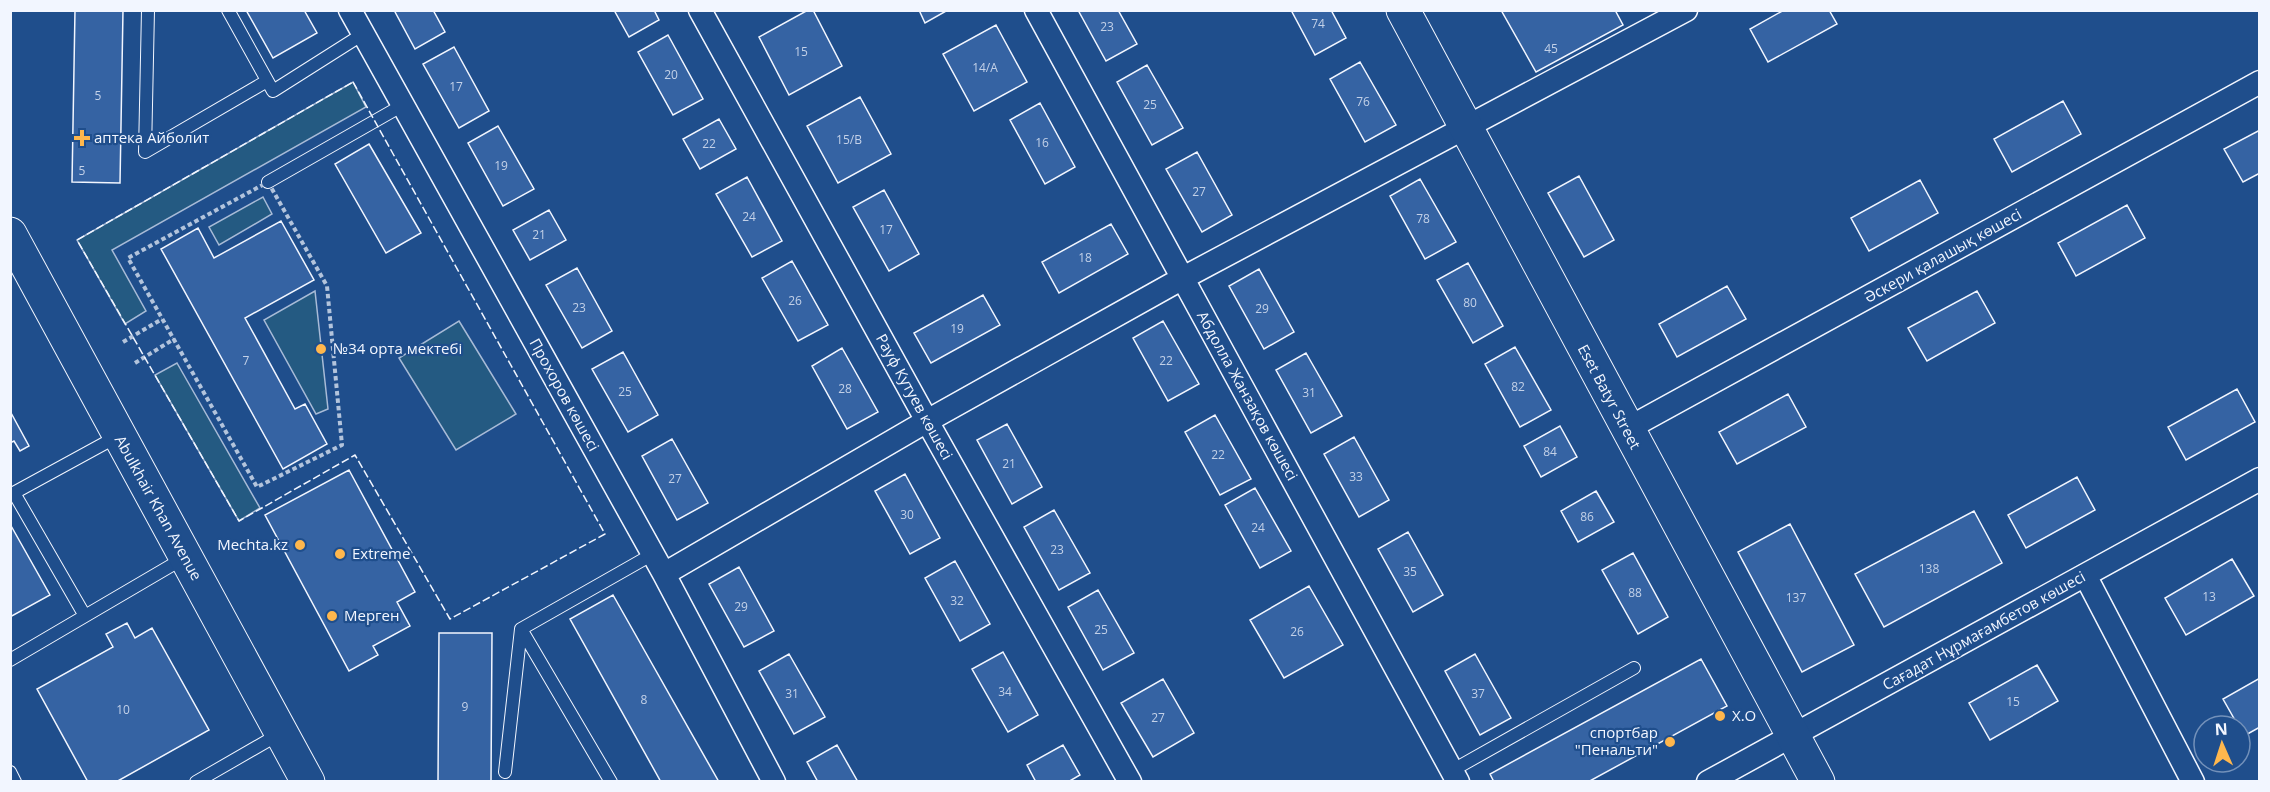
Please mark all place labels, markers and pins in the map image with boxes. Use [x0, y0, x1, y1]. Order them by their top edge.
place label: аптека Айболит [94, 127, 209, 147]
marker: аптека Айболит [75, 131, 89, 145]
place label: №34 орта мектебі [333, 338, 462, 358]
marker: №34 орта мектебі [314, 342, 328, 356]
place label: Mechta.kz [217, 534, 288, 554]
marker: Mechta.kz [293, 538, 307, 552]
place label: Extreme [352, 543, 410, 563]
marker: Extreme [333, 547, 347, 561]
place label: Мерген [344, 605, 399, 625]
marker: Мерген [325, 609, 339, 623]
place label: X.O [1732, 705, 1756, 725]
marker: X.O [1713, 709, 1727, 723]
place label: спортбар "Пенальти" [1575, 722, 1658, 759]
marker: спортбар "Пенальти" [1663, 735, 1677, 749]

